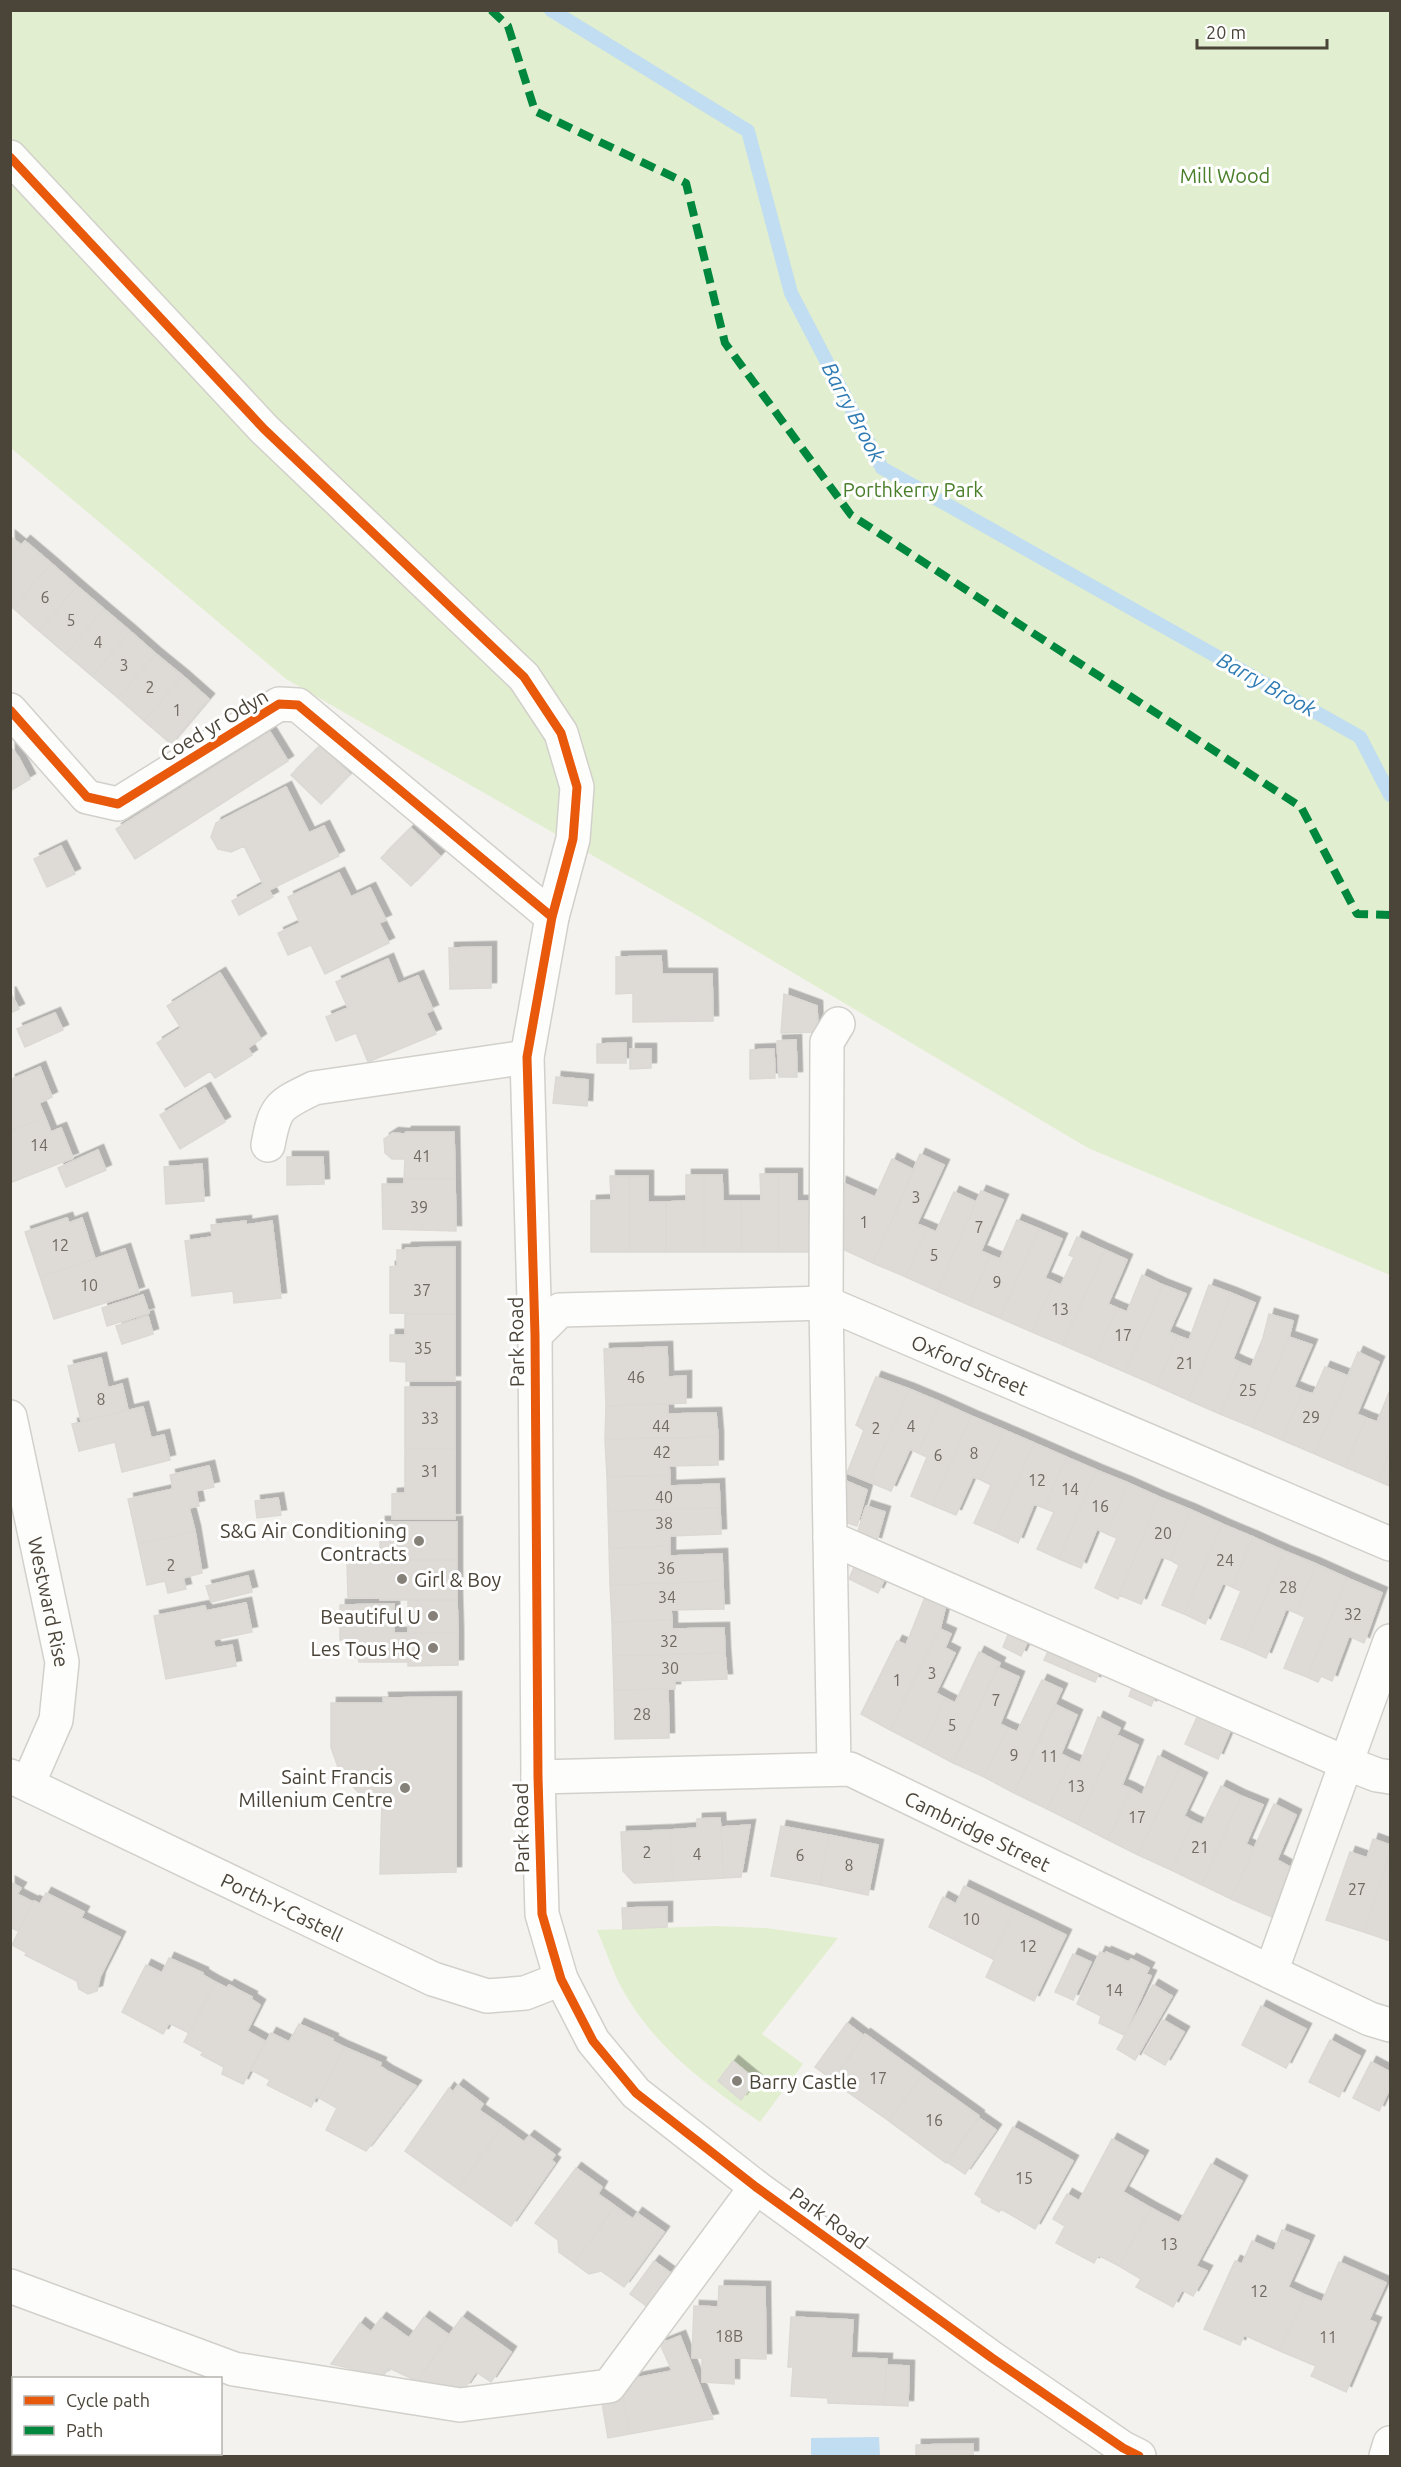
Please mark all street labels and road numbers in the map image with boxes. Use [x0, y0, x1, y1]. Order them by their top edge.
street label: Coed yr Odyn [156, 684, 272, 766]
street label: Park Road [504, 1297, 528, 1387]
street label: Oxford Street [908, 1329, 1032, 1400]
street label: Westward Rise [24, 1535, 74, 1669]
street label: Park Road [509, 1783, 533, 1873]
street label: Cambridge Street [901, 1786, 1054, 1876]
street label: Porth-Y-Castell [218, 1868, 347, 1946]
street label: Park Road [786, 2182, 872, 2254]

